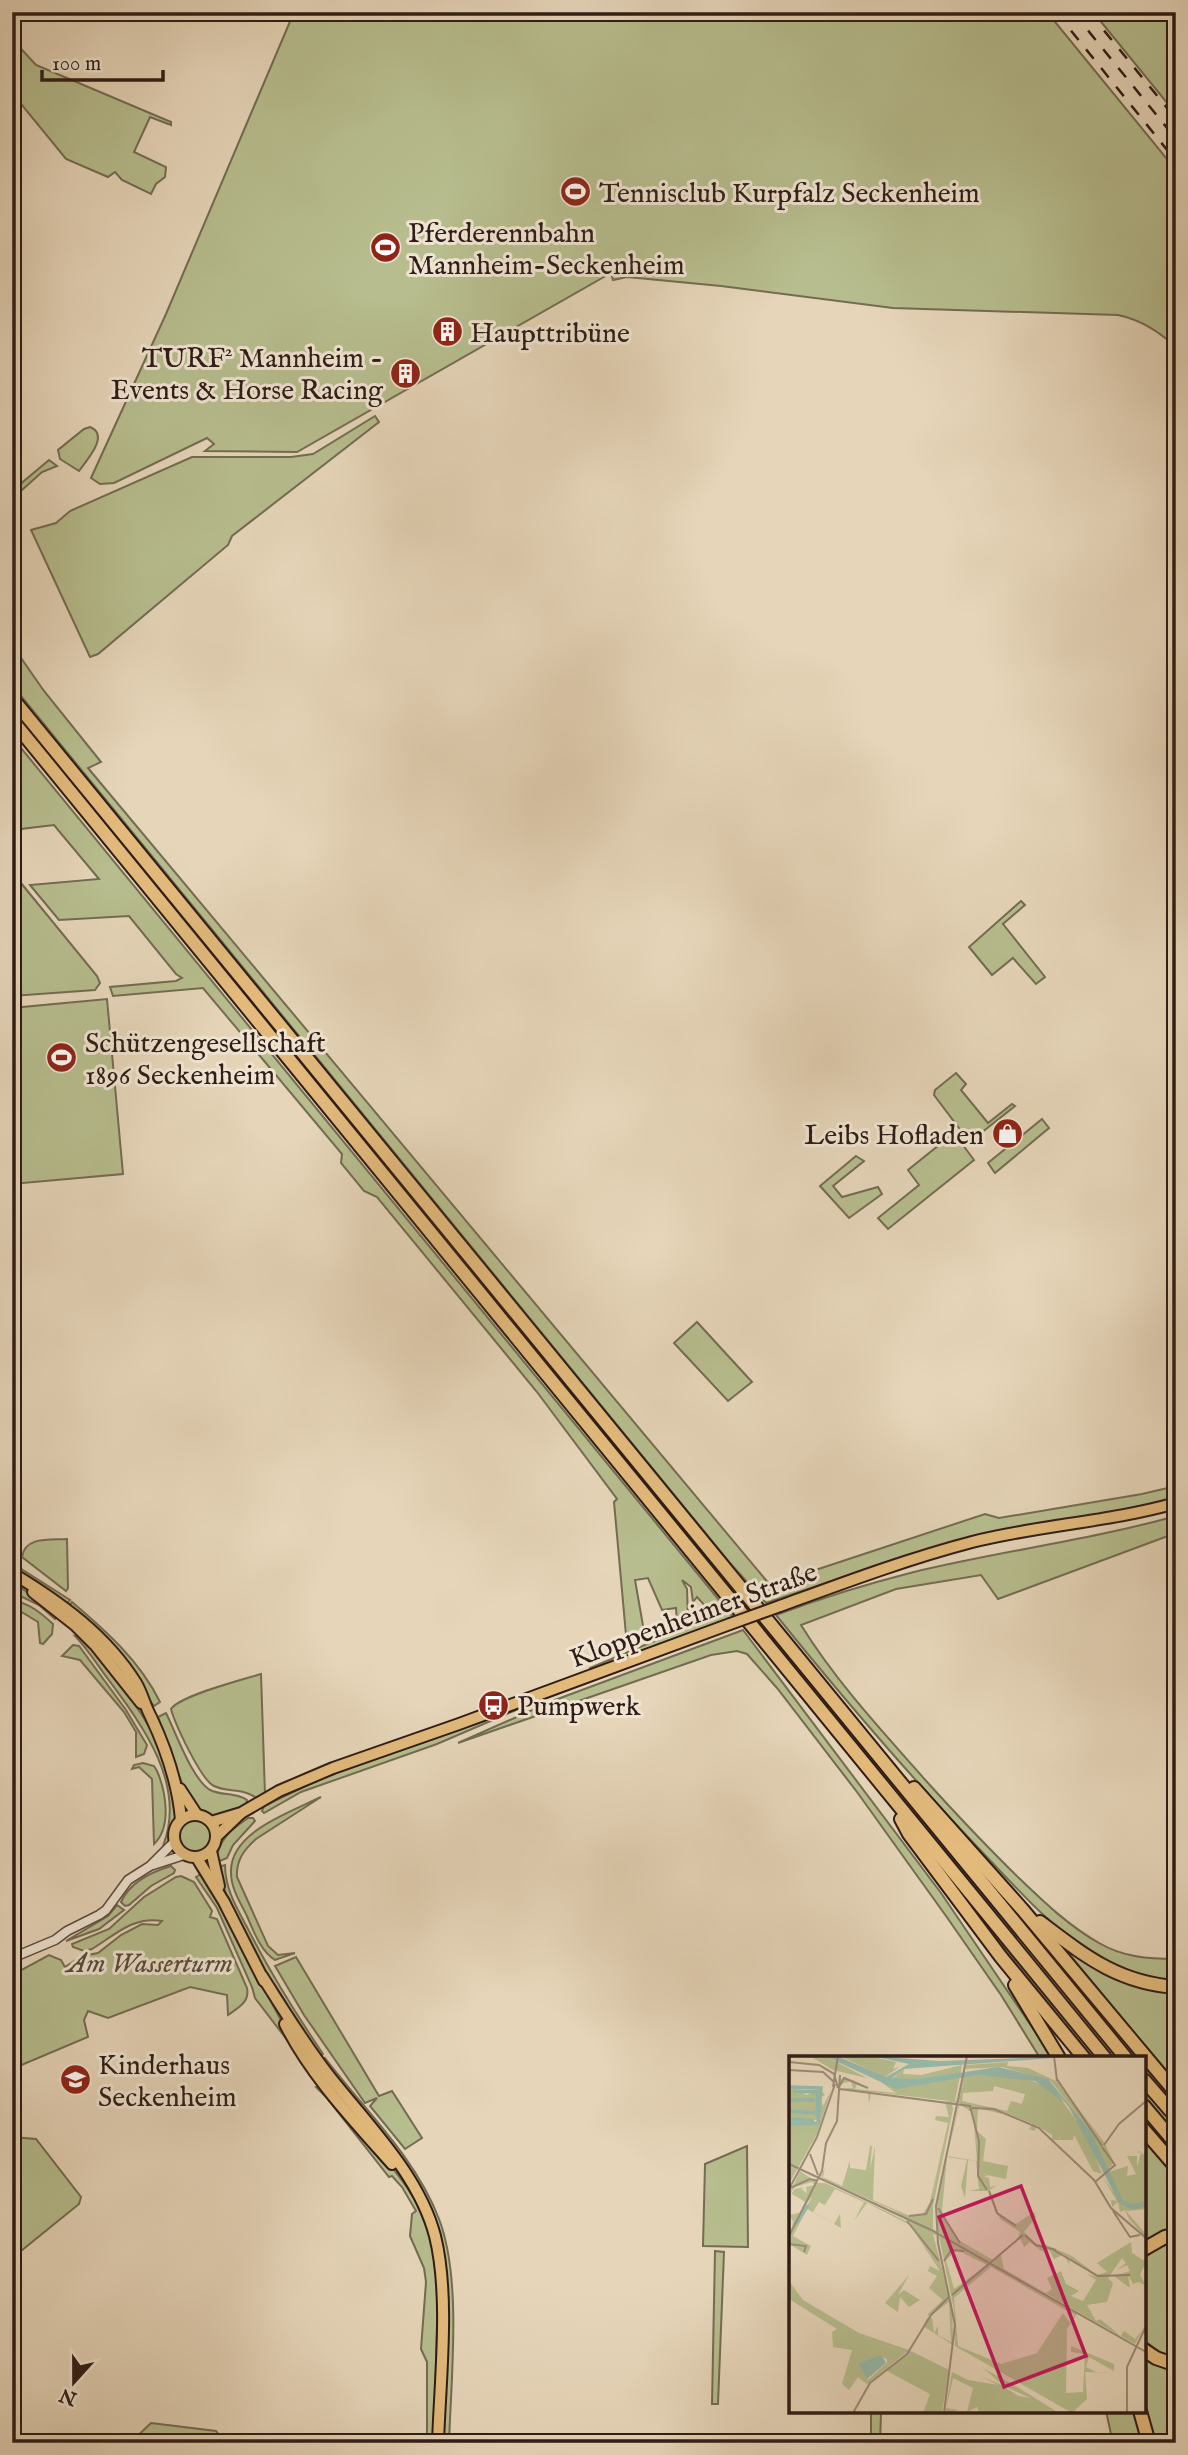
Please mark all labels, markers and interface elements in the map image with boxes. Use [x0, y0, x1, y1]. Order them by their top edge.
scale bar [42, 38, 163, 82]
text: 100 m [52, 51, 101, 78]
sports icon: Tennisclub Kurpfalz Seckenheim [559, 175, 593, 209]
place label: Tennisclub Kurpfalz Seckenheim [599, 177, 980, 212]
place label: Pferderennbahn Mannheim-Seckenheim [408, 217, 685, 284]
sports icon: Pferderennbahn Mannheim-Seckenheim [368, 231, 402, 265]
building icon: Haupttribüne [430, 315, 464, 349]
place label: Haupttribüne [470, 317, 630, 352]
place label: TURF² Mannheim - Events & Horse Racing [111, 342, 384, 409]
building icon: TURF² Mannheim - Events & Horse Racing [389, 356, 423, 390]
place label: Schützengesellschaft 1896 Seckenheim [85, 1027, 326, 1094]
sports icon: Schützengesellschaft 1896 Seckenheim [45, 1041, 79, 1075]
shop icon: Leibs Hofladen [990, 1117, 1024, 1151]
place label: Leibs Hofladen [804, 1119, 984, 1154]
street label: Kloppenheimer Straße [565, 1555, 822, 1677]
bus stop icon: Pumpwerk [477, 1688, 511, 1722]
place label: Pumpwerk [517, 1690, 641, 1725]
park label: Am Wasserturm [64, 1947, 233, 1982]
place label: Kinderhaus Seckenheim [98, 2049, 237, 2116]
inset map [789, 2056, 1146, 2413]
school or university icon: Kinderhaus Seckenheim [58, 2063, 92, 2097]
north arrow [38, 2346, 108, 2416]
text: N [56, 2382, 82, 2411]

